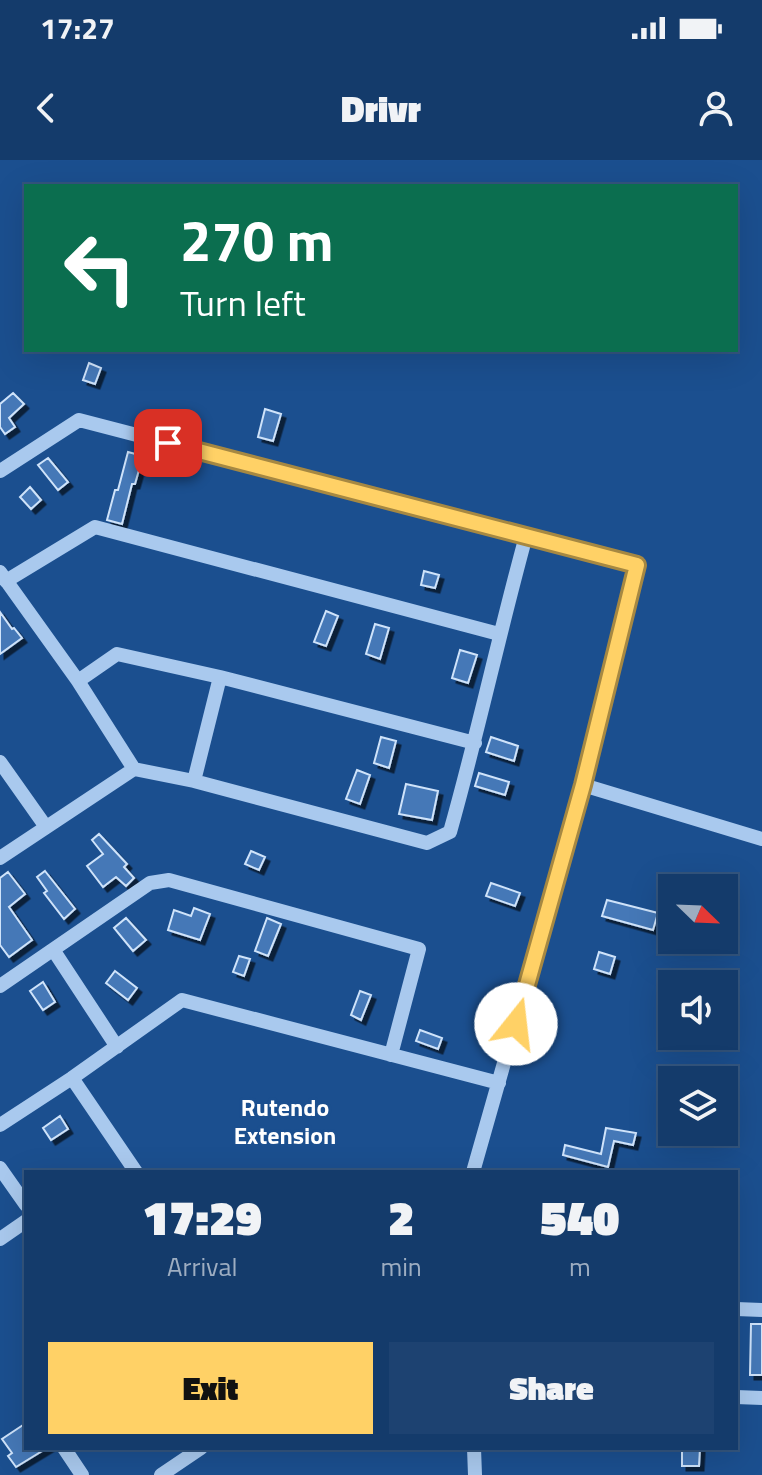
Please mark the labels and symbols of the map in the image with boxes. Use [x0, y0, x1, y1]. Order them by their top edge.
pin [134, 409, 202, 477]
north arrow [658, 874, 738, 954]
position arrow [474, 982, 558, 1066]
district label: Rutendo Extension [234, 1089, 336, 1153]

